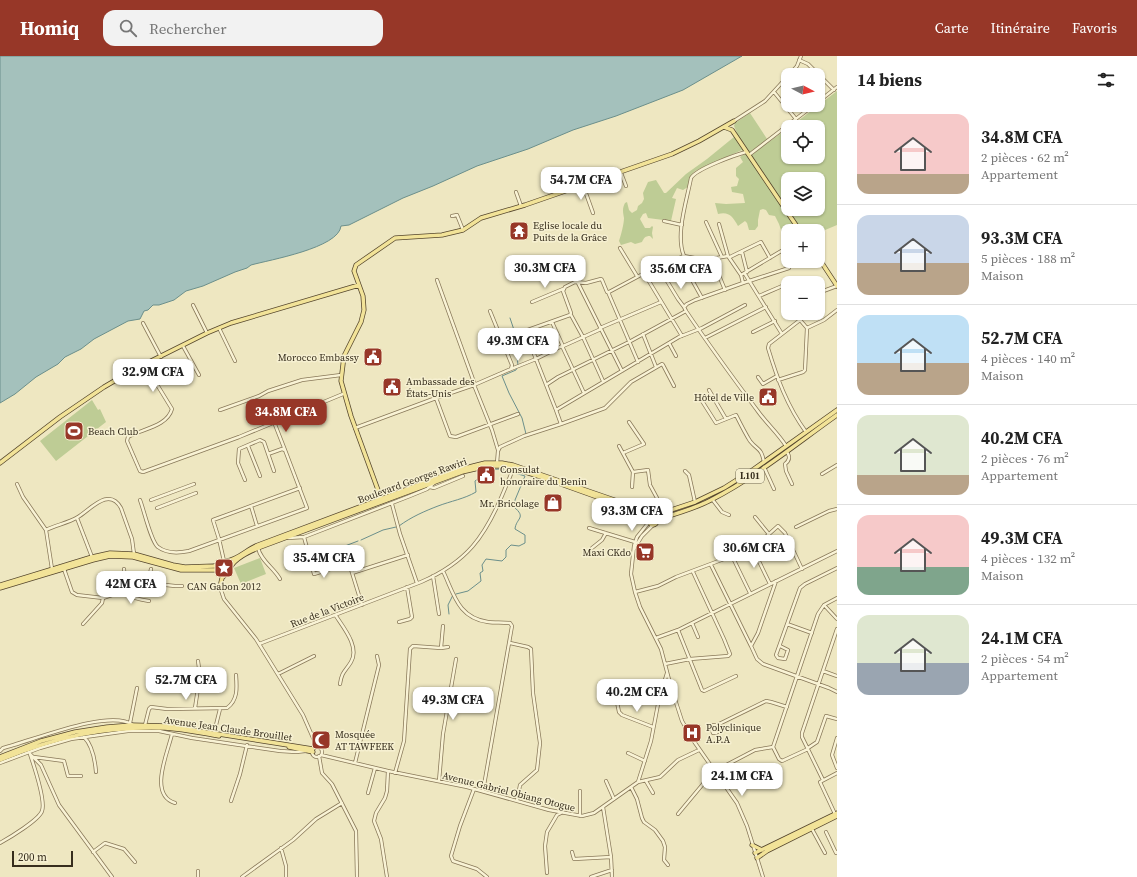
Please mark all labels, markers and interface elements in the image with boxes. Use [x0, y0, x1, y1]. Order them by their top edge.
search box [103, 10, 383, 46]
text: Homiq [20, 15, 79, 41]
icon: search [117, 17, 139, 39]
text: Rechercher [149, 18, 227, 39]
text: Carte [935, 18, 969, 38]
text: Itinéraire [991, 18, 1050, 38]
text: Favoris [1072, 18, 1117, 38]
north arrow [781, 68, 825, 112]
map controls [781, 68, 825, 320]
text: 14 biens [857, 68, 922, 92]
icon: filters [1095, 69, 1117, 91]
button: locate [781, 120, 825, 164]
text: 34.8M CFA [981, 125, 1063, 149]
icon: home [889, 130, 937, 178]
text: 2 pièces · 62 m² [981, 149, 1069, 166]
text: Appartement [981, 166, 1058, 183]
pin: 54.7M CFA [535, 167, 627, 201]
text: 54.7M CFA [550, 171, 612, 188]
button: layers [781, 172, 825, 216]
place label: Eglise locale du Puits de la Grâce [533, 219, 607, 244]
temple icon: Eglise locale du Puits de la Grâce [508, 220, 530, 242]
button: + [781, 224, 825, 268]
text: 93.3M CFA [981, 226, 1063, 250]
icon: home [889, 231, 937, 279]
text: 5 pièces · 188 m² [981, 250, 1075, 267]
pin: 30.3M CFA [499, 255, 591, 289]
pin: 35.6M CFA [635, 256, 727, 290]
text: 30.3M CFA [514, 259, 576, 276]
text: 35.6M CFA [650, 260, 712, 277]
text: Maison [981, 267, 1024, 284]
button: − [781, 276, 825, 320]
text: 52.7M CFA [981, 326, 1063, 350]
pin: 49.3M CFA [472, 328, 564, 362]
icon: home [889, 331, 937, 379]
text: 49.3M CFA [487, 332, 549, 349]
public building icon: Morocco Embassy [362, 346, 384, 368]
text: 4 pièces · 140 m² [981, 350, 1075, 367]
place label: Morocco Embassy [278, 351, 360, 364]
pin: 32.9M CFA [107, 359, 199, 393]
text: 32.9M CFA [122, 363, 184, 380]
text: Maison [981, 367, 1024, 384]
place label: Ambassade des États-Unis [406, 375, 475, 400]
public building icon: Ambassade des États-Unis [381, 376, 403, 398]
public building icon: Hôtel de Ville [757, 386, 779, 408]
place label: Hôtel de Ville [694, 391, 754, 404]
pin: 34.8M CFA [240, 399, 332, 433]
text: 34.8M CFA [255, 403, 317, 420]
sports icon: Beach Club [63, 420, 85, 442]
place label: Beach Club [88, 425, 139, 438]
text: 40.2M CFA [981, 426, 1063, 450]
icon: home [889, 431, 937, 479]
text: 2 pièces · 76 m² [981, 450, 1069, 467]
street label: Boulevard Georges Rawiri [356, 455, 469, 506]
place label: Consulat honoraire du Benin [500, 463, 587, 488]
public building icon: Consulat honoraire du Benin [475, 464, 497, 486]
text: Appartement [981, 467, 1058, 484]
road number: L101 [736, 469, 764, 483]
shop icon: Mr. Bricolage [542, 492, 564, 514]
place label: Mr. Bricolage [480, 497, 539, 510]
pin: 93.3M CFA [586, 498, 678, 532]
text: 93.3M CFA [601, 502, 663, 519]
text: 49.3M CFA [981, 526, 1063, 550]
icon: home [889, 531, 937, 579]
pin: 30.6M CFA [708, 535, 800, 569]
text: 30.6M CFA [723, 539, 785, 556]
supermarket icon: Maxi CKdo [634, 541, 656, 563]
pin: 35.4M CFA [278, 545, 370, 579]
place label: Maxi CKdo [583, 546, 632, 559]
text: 35.4M CFA [293, 549, 355, 566]
text: 4 pièces · 132 m² [981, 550, 1075, 567]
place icon: CAN Gabon 2012 [213, 557, 235, 579]
text: Maison [981, 567, 1024, 584]
pin: 42M CFA [94, 571, 168, 605]
text: 42M CFA [105, 575, 157, 592]
place label: CAN Gabon 2012 [187, 580, 261, 593]
street label: Rue de la Victoire [288, 590, 366, 630]
text: 24.1M CFA [981, 626, 1063, 650]
icon: home [889, 631, 937, 679]
text: 2 pièces · 54 m² [981, 650, 1069, 667]
pin: 52.7M CFA [140, 667, 232, 701]
text: Appartement [981, 667, 1058, 684]
text: 52.7M CFA [155, 671, 217, 688]
pin: 40.2M CFA [591, 679, 683, 713]
text: 40.2M CFA [606, 683, 668, 700]
pin: 49.3M CFA [407, 687, 499, 721]
text: 49.3M CFA [422, 691, 484, 708]
street label: Avenue Jean Claude Brouillet [163, 713, 294, 744]
place label: Polyclinique A.P.A [706, 721, 761, 746]
hospital icon: Polyclinique A.P.A [681, 722, 703, 744]
place label: Mosquée AT TAWFEEK [335, 728, 394, 753]
mosque icon: Mosquée AT TAWFEEK [310, 729, 332, 751]
pin: 24.1M CFA [696, 763, 788, 797]
text: 24.1M CFA [711, 767, 773, 784]
street label: Avenue Gabriel Obiang Otogue [441, 769, 577, 814]
scale bar [12, 849, 73, 868]
text: 200 m [18, 850, 47, 865]

